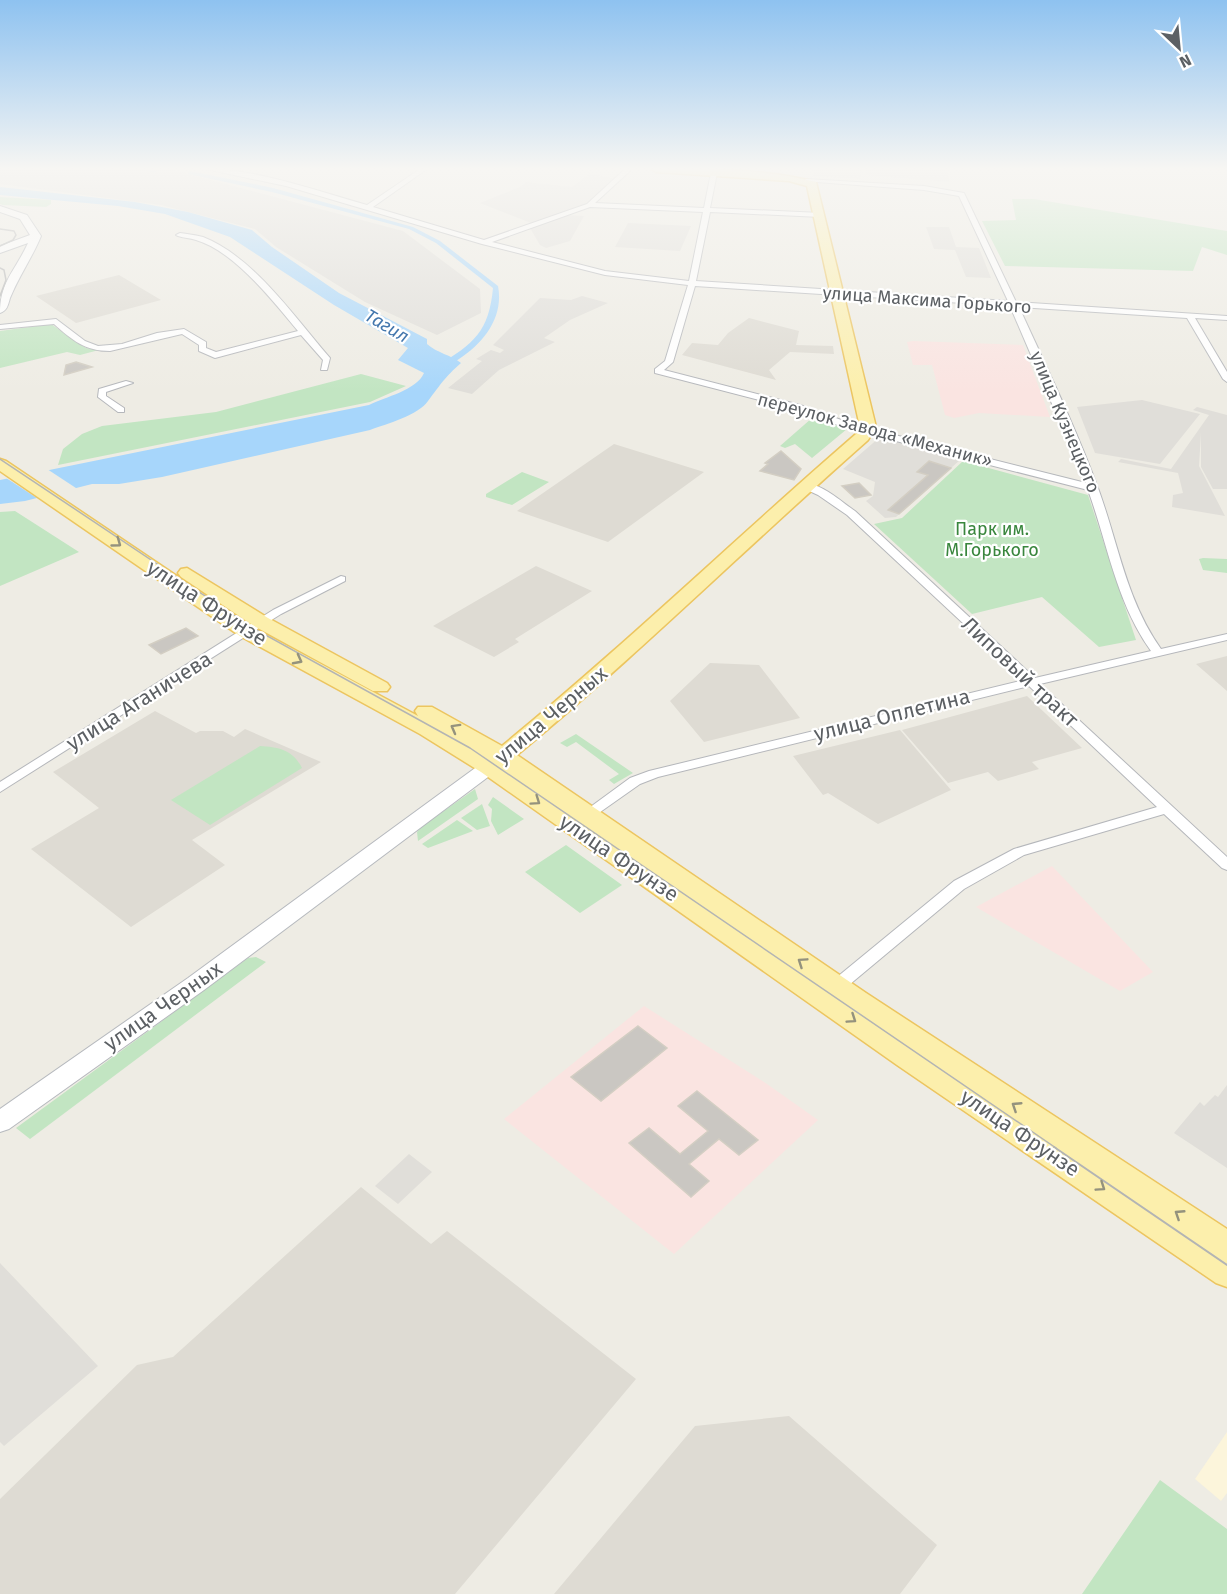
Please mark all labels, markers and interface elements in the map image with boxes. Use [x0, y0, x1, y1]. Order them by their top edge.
north arrow [1149, 18, 1209, 78]
text: N [1176, 50, 1194, 72]
street label: улица Максима Горького [822, 282, 1032, 318]
water label: Тагил [361, 304, 413, 348]
street label: улица Кузнецкого [1025, 348, 1105, 496]
street label: переулок Завода «Механик» [755, 388, 995, 472]
park label: Парк им. М.Горького [945, 518, 1039, 561]
one-way arrow [110, 536, 121, 547]
street label: улица Фрунзе [142, 554, 272, 652]
street label: Липовый тракт [956, 611, 1084, 733]
street label: улица Аганичева [61, 646, 217, 756]
one-way arrow [292, 653, 303, 664]
street label: улица Черных [489, 660, 613, 770]
street label: улица Оплетина [811, 683, 973, 747]
one-way arrow [450, 724, 461, 735]
one-way arrow [530, 794, 541, 805]
street label: улица Фрунзе [554, 809, 684, 907]
street label: улица Черных [99, 955, 228, 1056]
one-way arrow [797, 958, 808, 969]
one-way arrow [846, 1012, 857, 1023]
street label: улица Фрунзе [955, 1084, 1085, 1182]
one-way arrow [1012, 1102, 1023, 1113]
one-way arrow [1095, 1180, 1105, 1192]
one-way arrow [1174, 1210, 1185, 1221]

